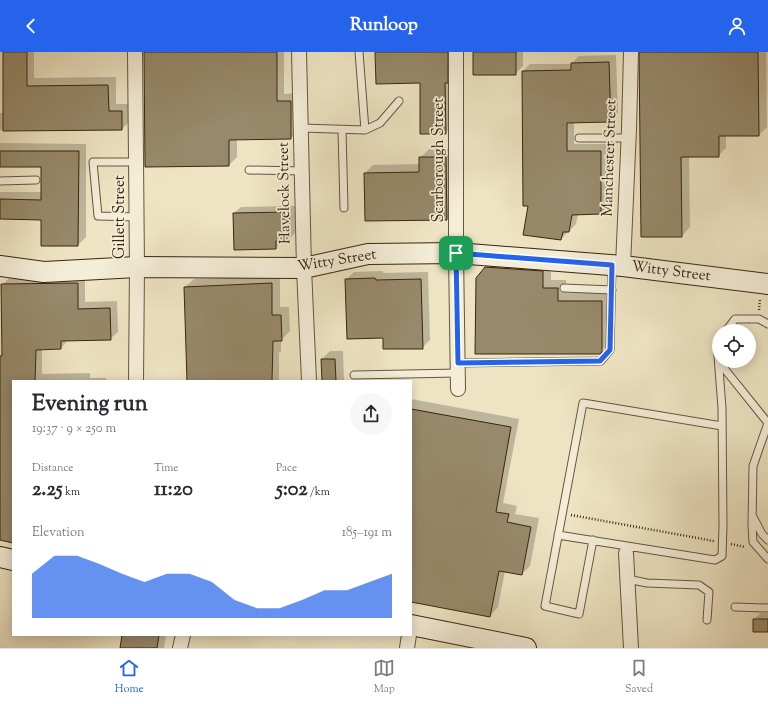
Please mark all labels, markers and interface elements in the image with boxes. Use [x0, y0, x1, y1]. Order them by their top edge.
text: Runloop [350, 13, 418, 39]
icon: back [20, 15, 42, 37]
icon: person [726, 15, 748, 37]
street label: Scarborough Street [429, 98, 450, 222]
street label: Manchester Street [597, 99, 623, 217]
street label: Havelock Street [274, 142, 296, 244]
street label: Gillett Street [110, 175, 131, 259]
pin [439, 236, 473, 270]
icon: arrive [445, 242, 467, 264]
street label: Witty Street [296, 244, 378, 278]
street label: Witty Street [630, 257, 712, 287]
map controls [712, 324, 756, 368]
button: locate [712, 324, 756, 368]
text: Evening run [32, 389, 148, 421]
button: share [350, 393, 392, 435]
text: 19:37 · 9 × 250 m [32, 420, 116, 438]
text: Distance [32, 460, 73, 476]
text: Time [154, 460, 178, 476]
text: Pace [276, 460, 297, 476]
text: 2.25 [32, 476, 63, 505]
text: 11:20 [154, 476, 193, 505]
text: 5:02 [276, 476, 308, 505]
text: km [63, 484, 80, 500]
text: /km [308, 484, 330, 500]
text: Elevation [32, 524, 85, 542]
text: 185–191 m [342, 524, 392, 542]
tab: Home [115, 657, 144, 697]
tab: Map [373, 657, 395, 697]
tab: Saved [625, 657, 653, 697]

